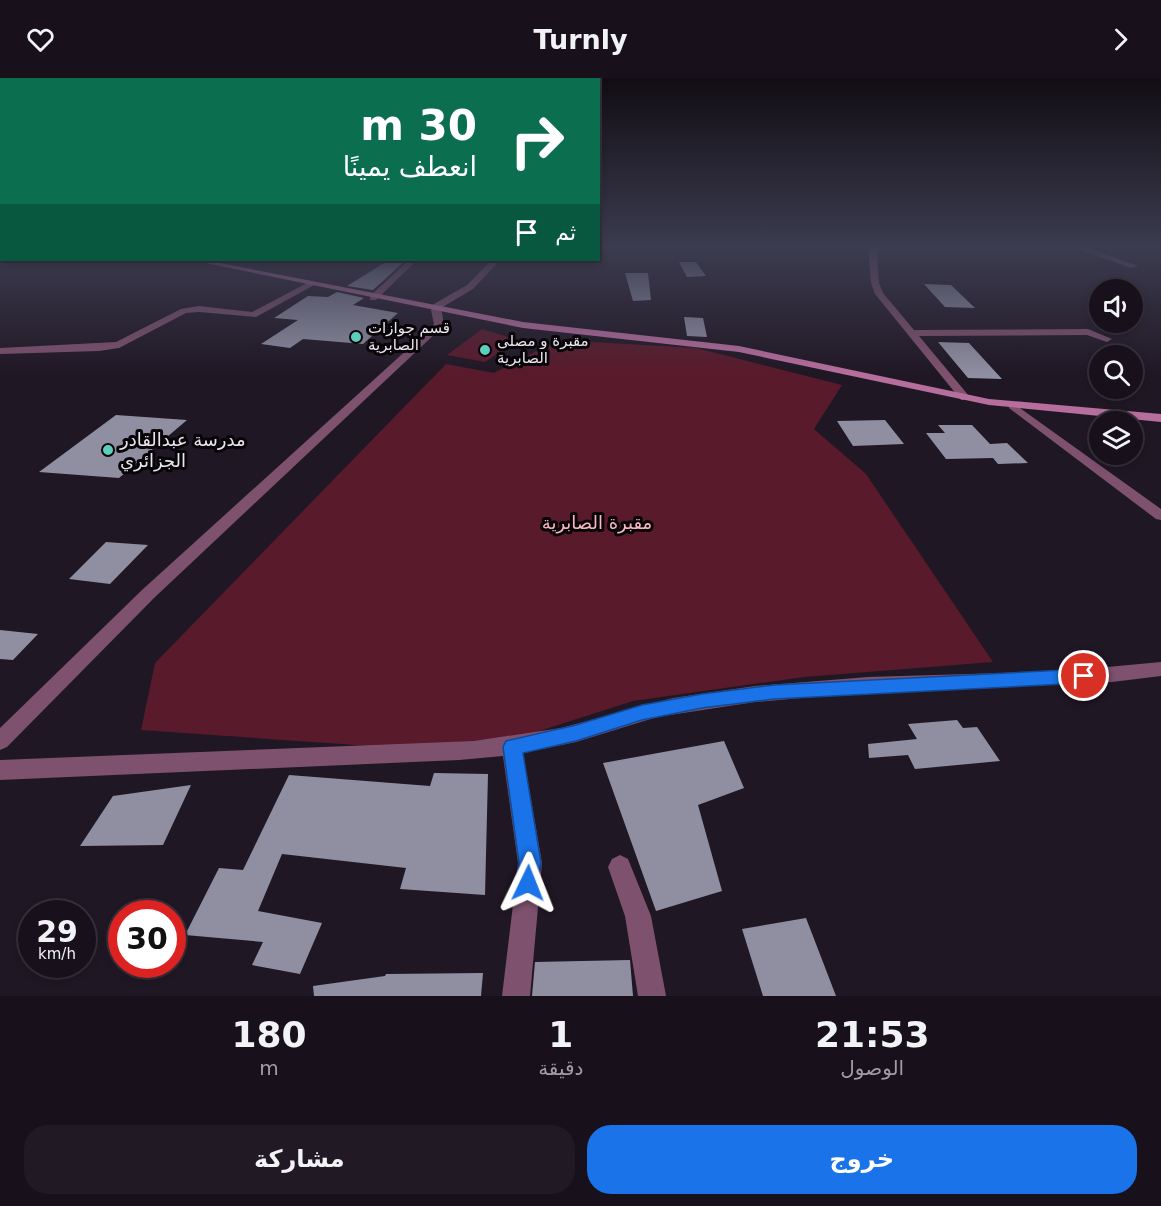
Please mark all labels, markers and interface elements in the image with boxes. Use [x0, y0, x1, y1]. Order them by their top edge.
icon: heart [24, 23, 57, 56]
icon: forward [1104, 23, 1137, 56]
text: Turnly [533, 24, 628, 55]
text: 30 m [360, 101, 477, 150]
icon: right [498, 102, 576, 180]
text: انعطف يمينًا [343, 151, 477, 182]
icon: arrive [510, 216, 543, 249]
text: ثم [555, 220, 576, 245]
map controls [1089, 279, 1143, 465]
button: sound [1089, 279, 1143, 333]
place label: قسم جوازات الصابرية [368, 319, 450, 354]
marker: قسم جوازات الصابرية [349, 330, 363, 344]
place label: مقبرة و مصلى الصابرية [497, 332, 589, 367]
marker: مقبرة و مصلى الصابرية [478, 343, 492, 357]
button: search [1089, 345, 1143, 399]
button: layers [1089, 411, 1143, 465]
place label: مدرسة عبدالقادر الجزائري [119, 429, 246, 472]
marker: مدرسة عبدالقادر الجزائري [101, 443, 115, 457]
park label: مقبرة الصابرية [542, 512, 652, 534]
pin [1058, 650, 1109, 701]
icon: arrive [1067, 659, 1100, 692]
position arrow [496, 851, 560, 915]
speed limit sign: 30 [108, 900, 186, 978]
text: 29 [36, 914, 78, 949]
text: km/h [38, 945, 76, 963]
text: 180 [232, 1014, 307, 1055]
text: 1 [548, 1014, 573, 1055]
text: 21:53 [815, 1014, 930, 1055]
text: m [259, 1056, 279, 1080]
text: دقيقة [538, 1056, 583, 1080]
text: الوصول [840, 1056, 904, 1080]
button: مشاركة [24, 1125, 575, 1194]
button: خروج [587, 1125, 1137, 1194]

